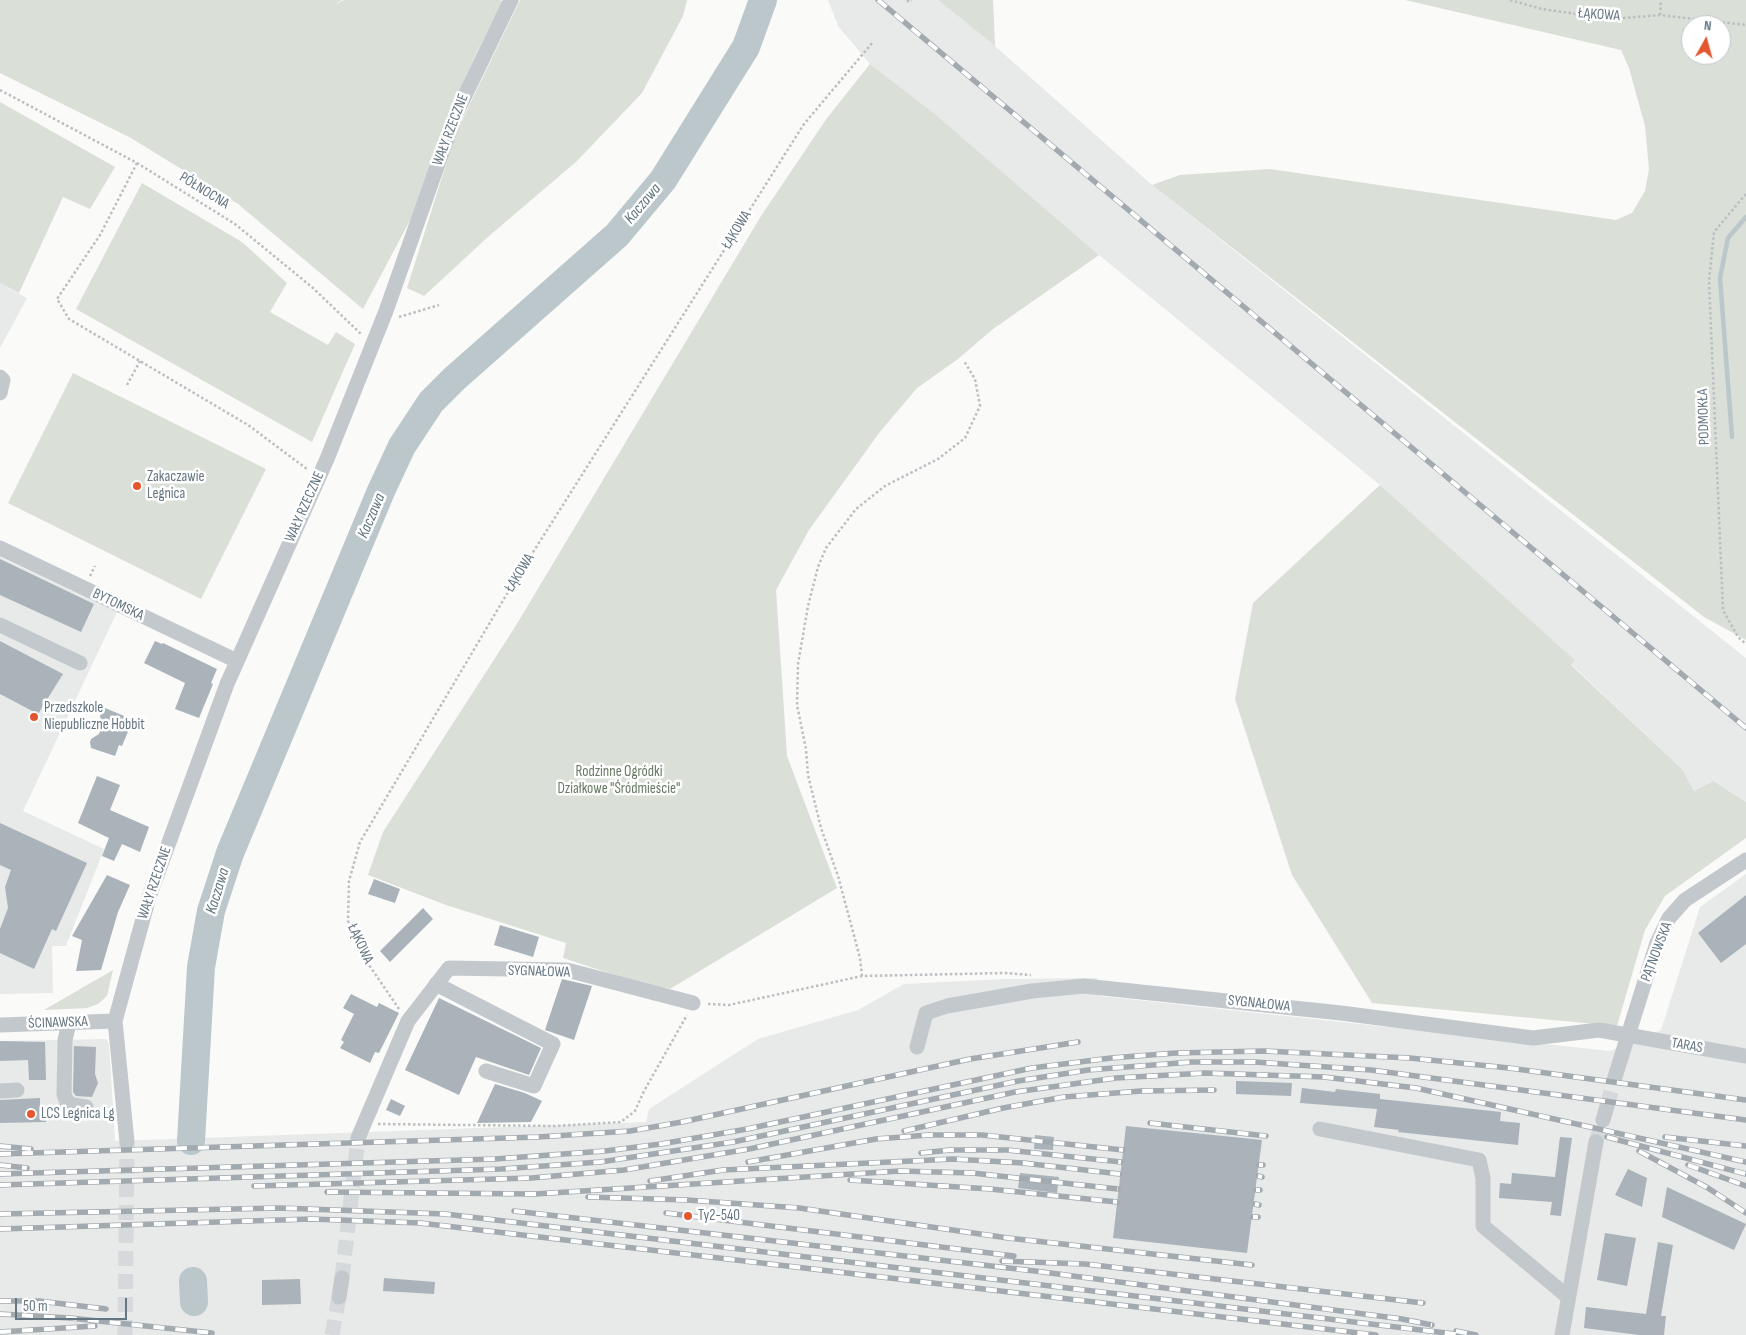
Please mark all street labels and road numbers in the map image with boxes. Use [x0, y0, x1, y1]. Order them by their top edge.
street label: ŁĄKOWA [1577, 5, 1621, 25]
street label: WAŁY RZECZNE [429, 92, 473, 168]
street label: PÓŁNOCNA [176, 169, 232, 213]
street label: ŁĄKOWA [718, 207, 756, 253]
street label: PODMOKŁA [1694, 389, 1714, 445]
street label: WAŁY RZECZNE [281, 469, 329, 545]
street label: ŁĄKOWA [501, 550, 539, 596]
street label: BYTOMSKA [89, 585, 147, 625]
street label: WAŁY RZECZNE [134, 844, 176, 922]
street label: PĄTNOWSKA [1637, 920, 1677, 984]
street label: ŁĄKOWA [343, 921, 377, 967]
street label: SYGNAŁOWA [508, 962, 570, 982]
street label: SYGNAŁOWA [1227, 992, 1291, 1016]
street label: ŚCINAWSKA [28, 1013, 88, 1033]
street label: TARAS [1670, 1034, 1704, 1058]

